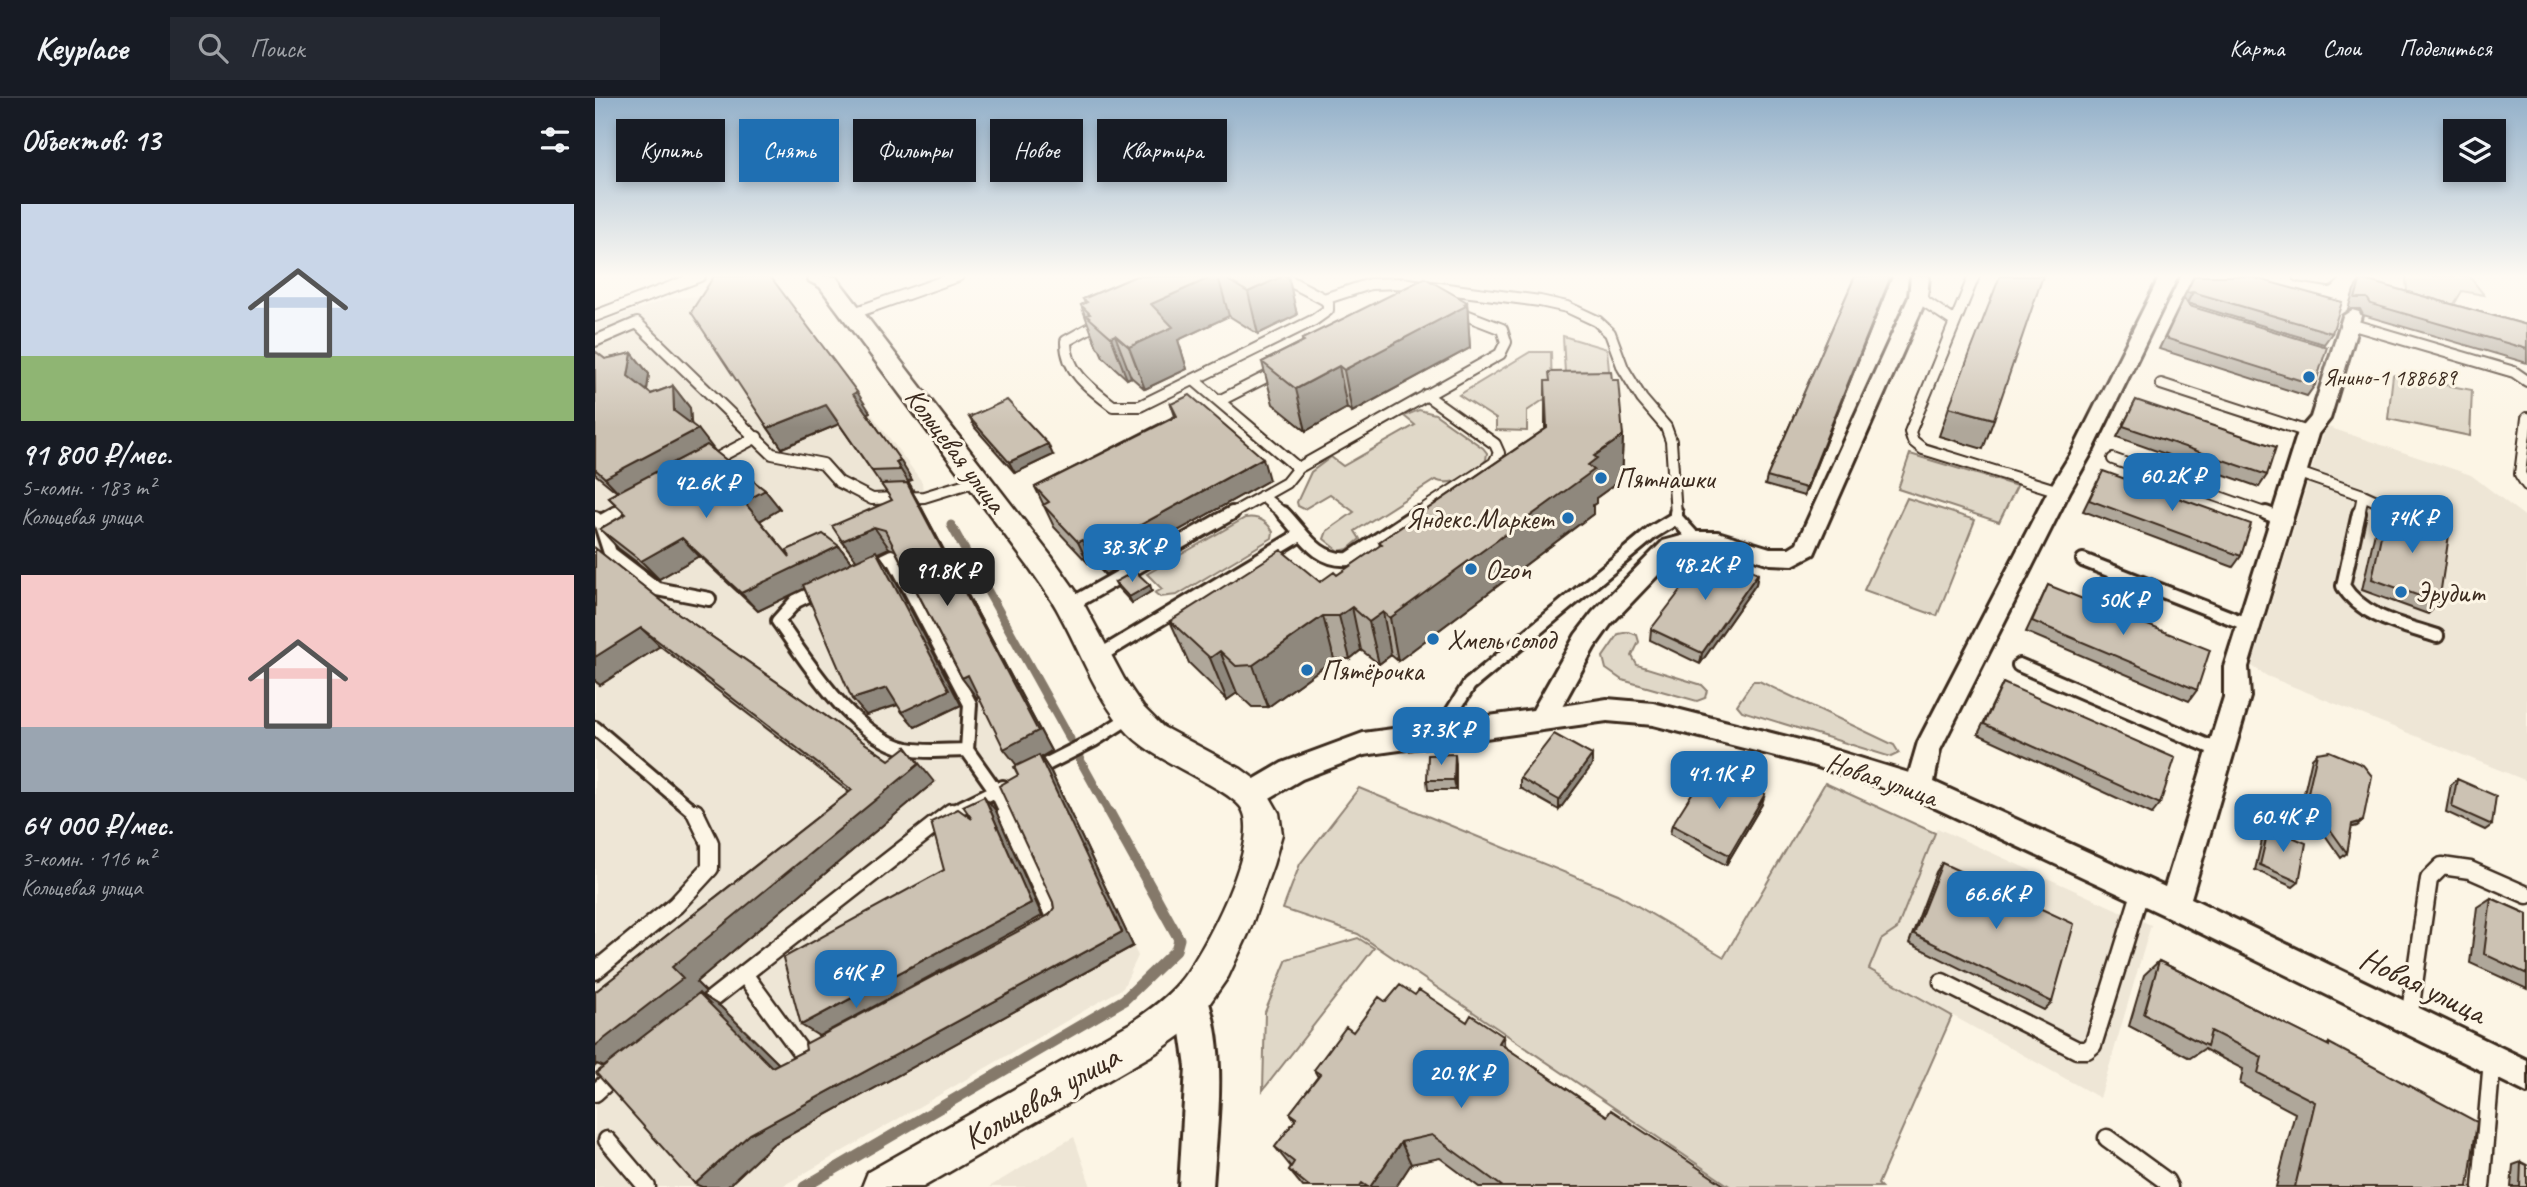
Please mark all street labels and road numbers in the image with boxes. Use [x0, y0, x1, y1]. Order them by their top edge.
street label: Кольцевая улица [898, 380, 1016, 521]
street label: Новая улица [1822, 744, 1944, 815]
street label: Новая улица [2353, 937, 2495, 1035]
street label: Кольцевая улица [955, 1034, 1129, 1159]

